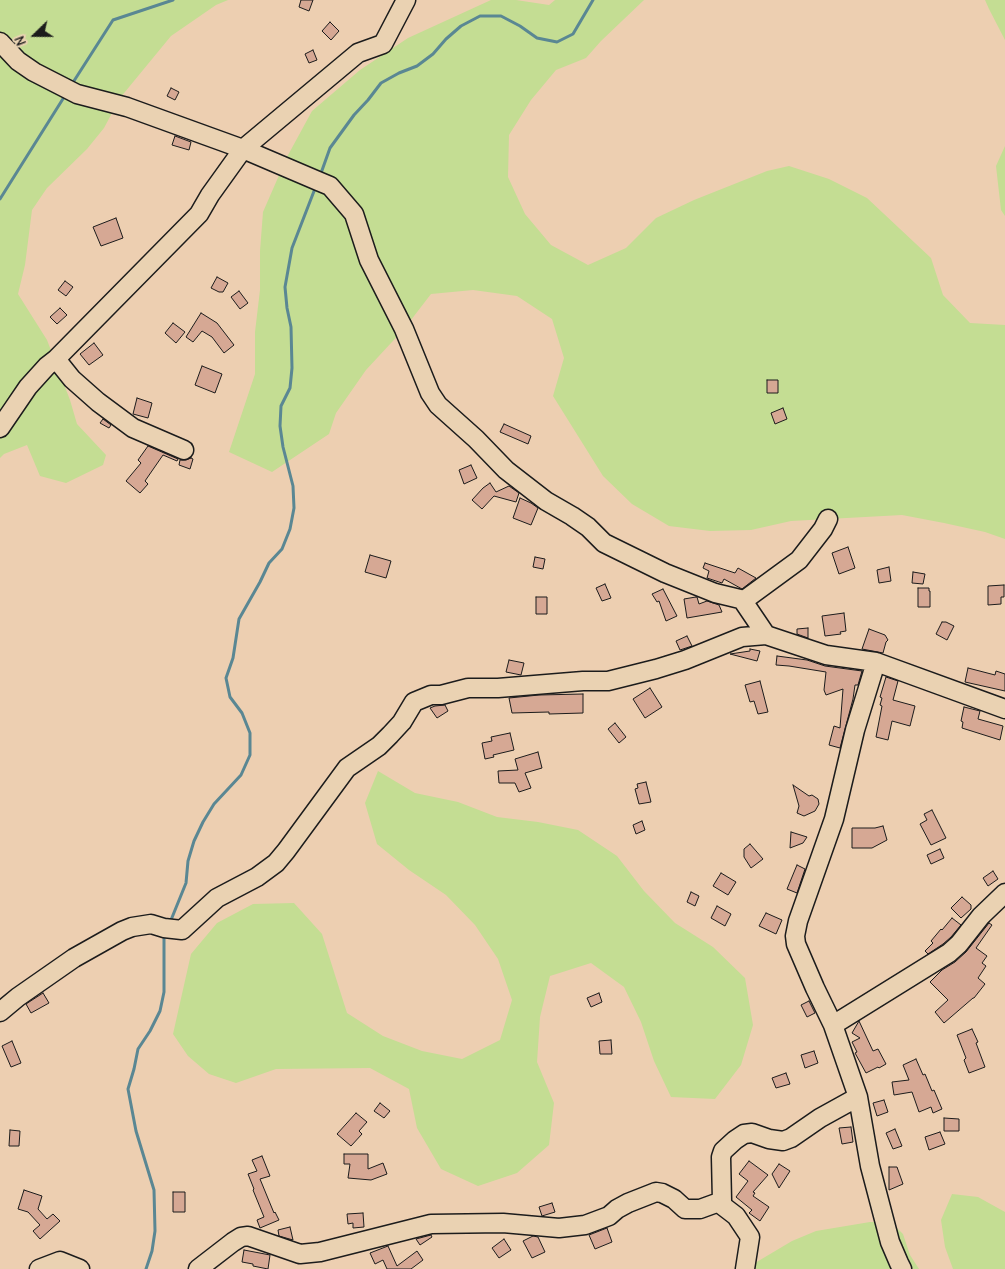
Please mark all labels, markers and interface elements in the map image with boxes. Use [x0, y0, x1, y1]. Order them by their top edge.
north arrow [10, 10, 60, 60]
text: N [11, 33, 30, 48]

